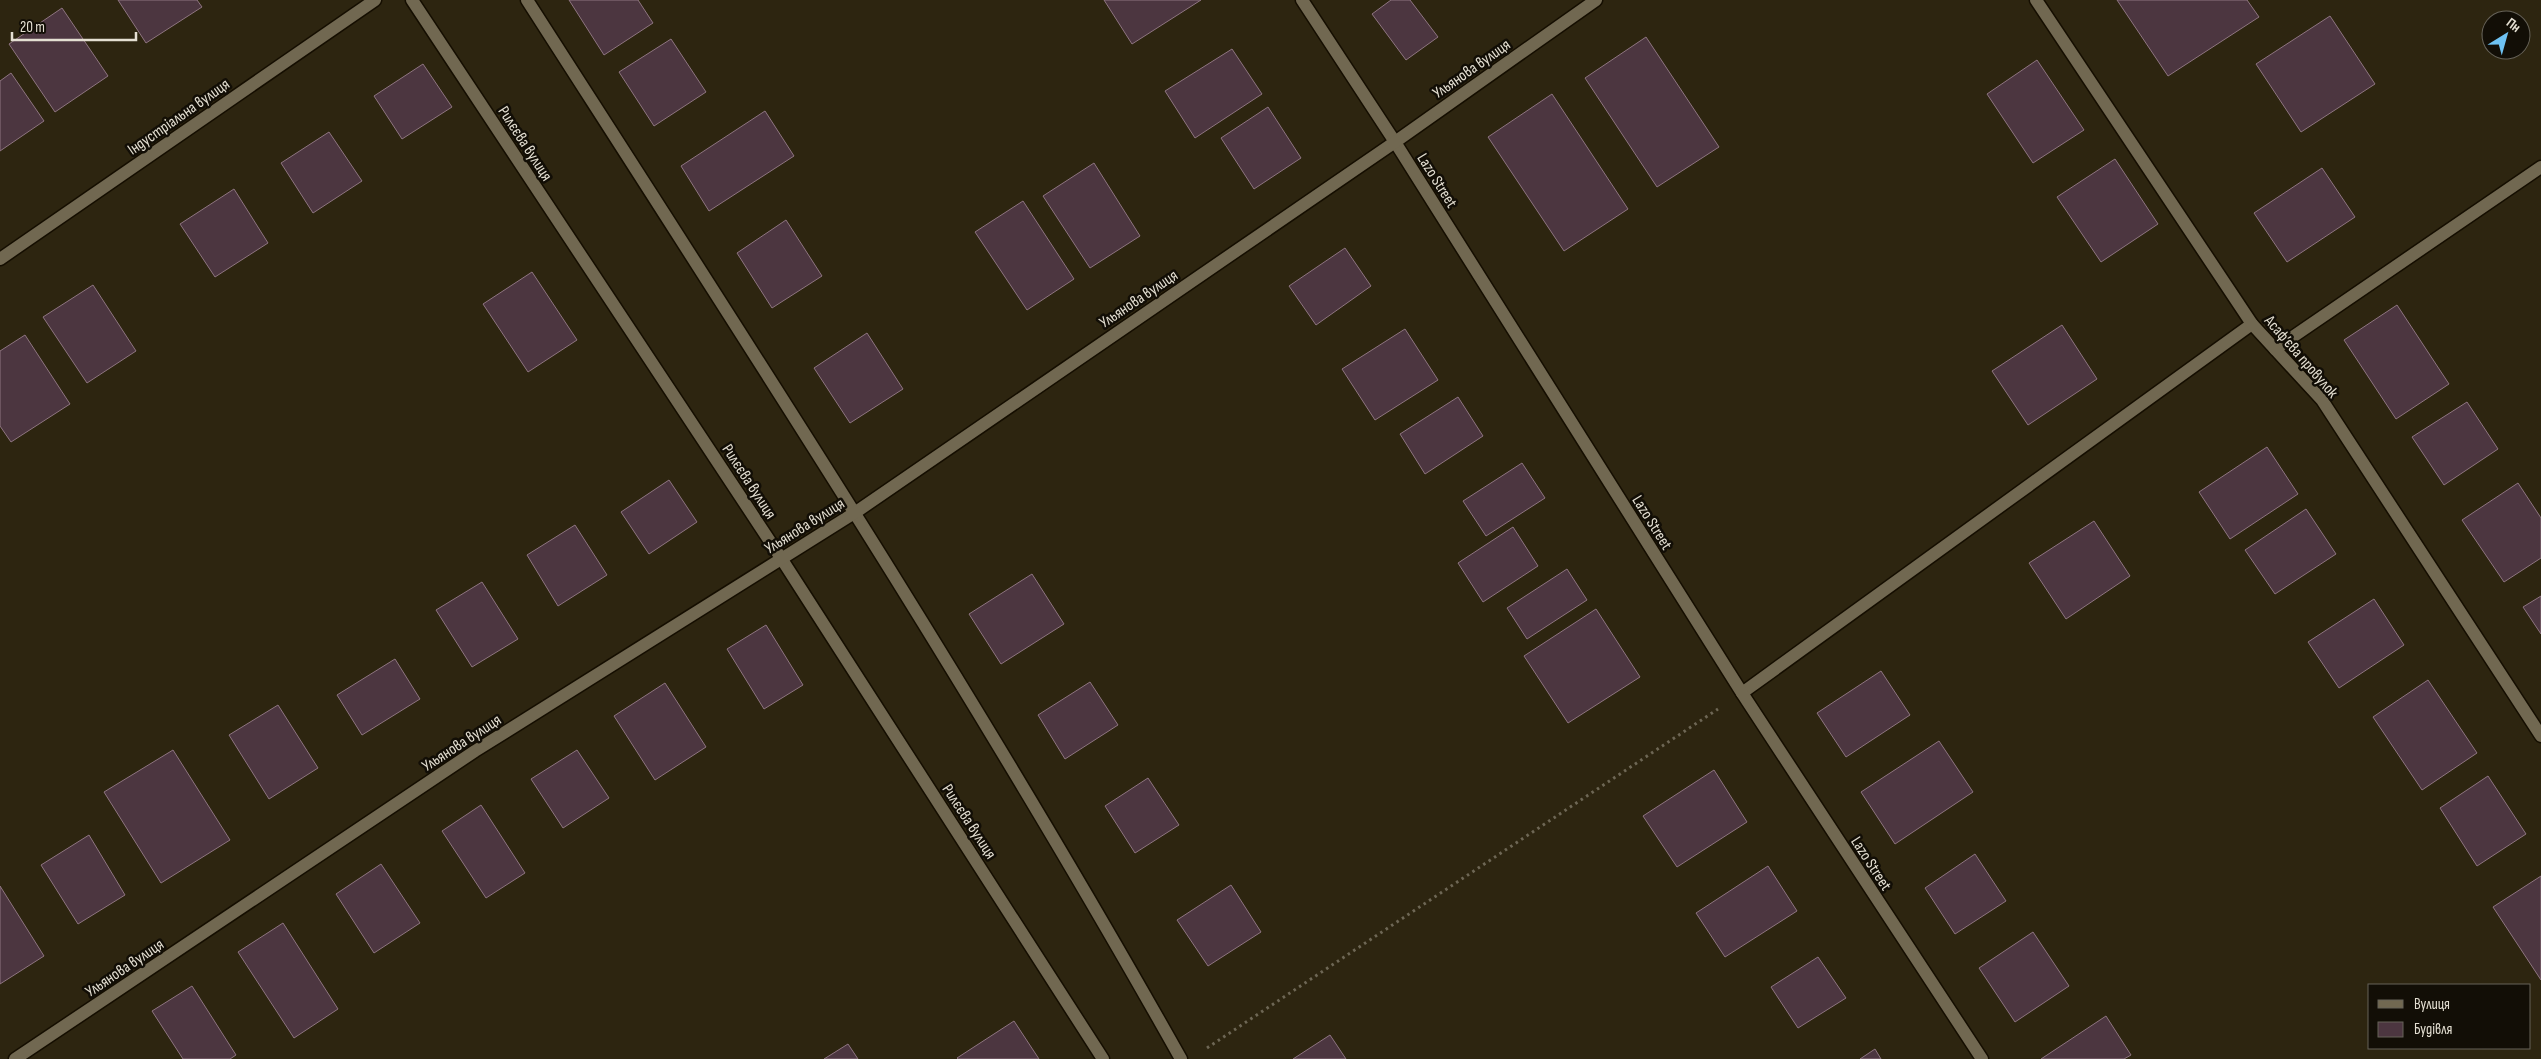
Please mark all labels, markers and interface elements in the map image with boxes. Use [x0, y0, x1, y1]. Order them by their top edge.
scale bar [12, 10, 136, 42]
north arrow [2481, 10, 2531, 60]
text: Пн [2503, 14, 2524, 36]
text: 20 m [20, 18, 45, 37]
street label: Ульянова вулиця [1429, 35, 1514, 103]
street label: Індустріальна вулиця [124, 75, 234, 159]
street label: Рилєєва вулиця [494, 103, 556, 185]
street label: Lazo Street [1413, 150, 1461, 212]
street label: Ульянова вулиця [1096, 266, 1182, 332]
street label: Асаф’єва провулок [2259, 311, 2342, 403]
street label: Рилєєва вулиця [718, 441, 780, 523]
street label: Lazo Street [1628, 492, 1676, 554]
street label: Ульянова вулиця [761, 494, 848, 558]
street label: Ульянова вулиця [419, 711, 505, 776]
street label: Рилєєва вулиця [938, 781, 1000, 863]
street label: Lazo Street [1846, 833, 1895, 894]
street label: Ульянова вулиця [82, 935, 168, 1001]
legend [2368, 984, 2531, 1049]
text: Вулиця [2414, 995, 2450, 1014]
text: Будівля [2414, 1020, 2453, 1039]

